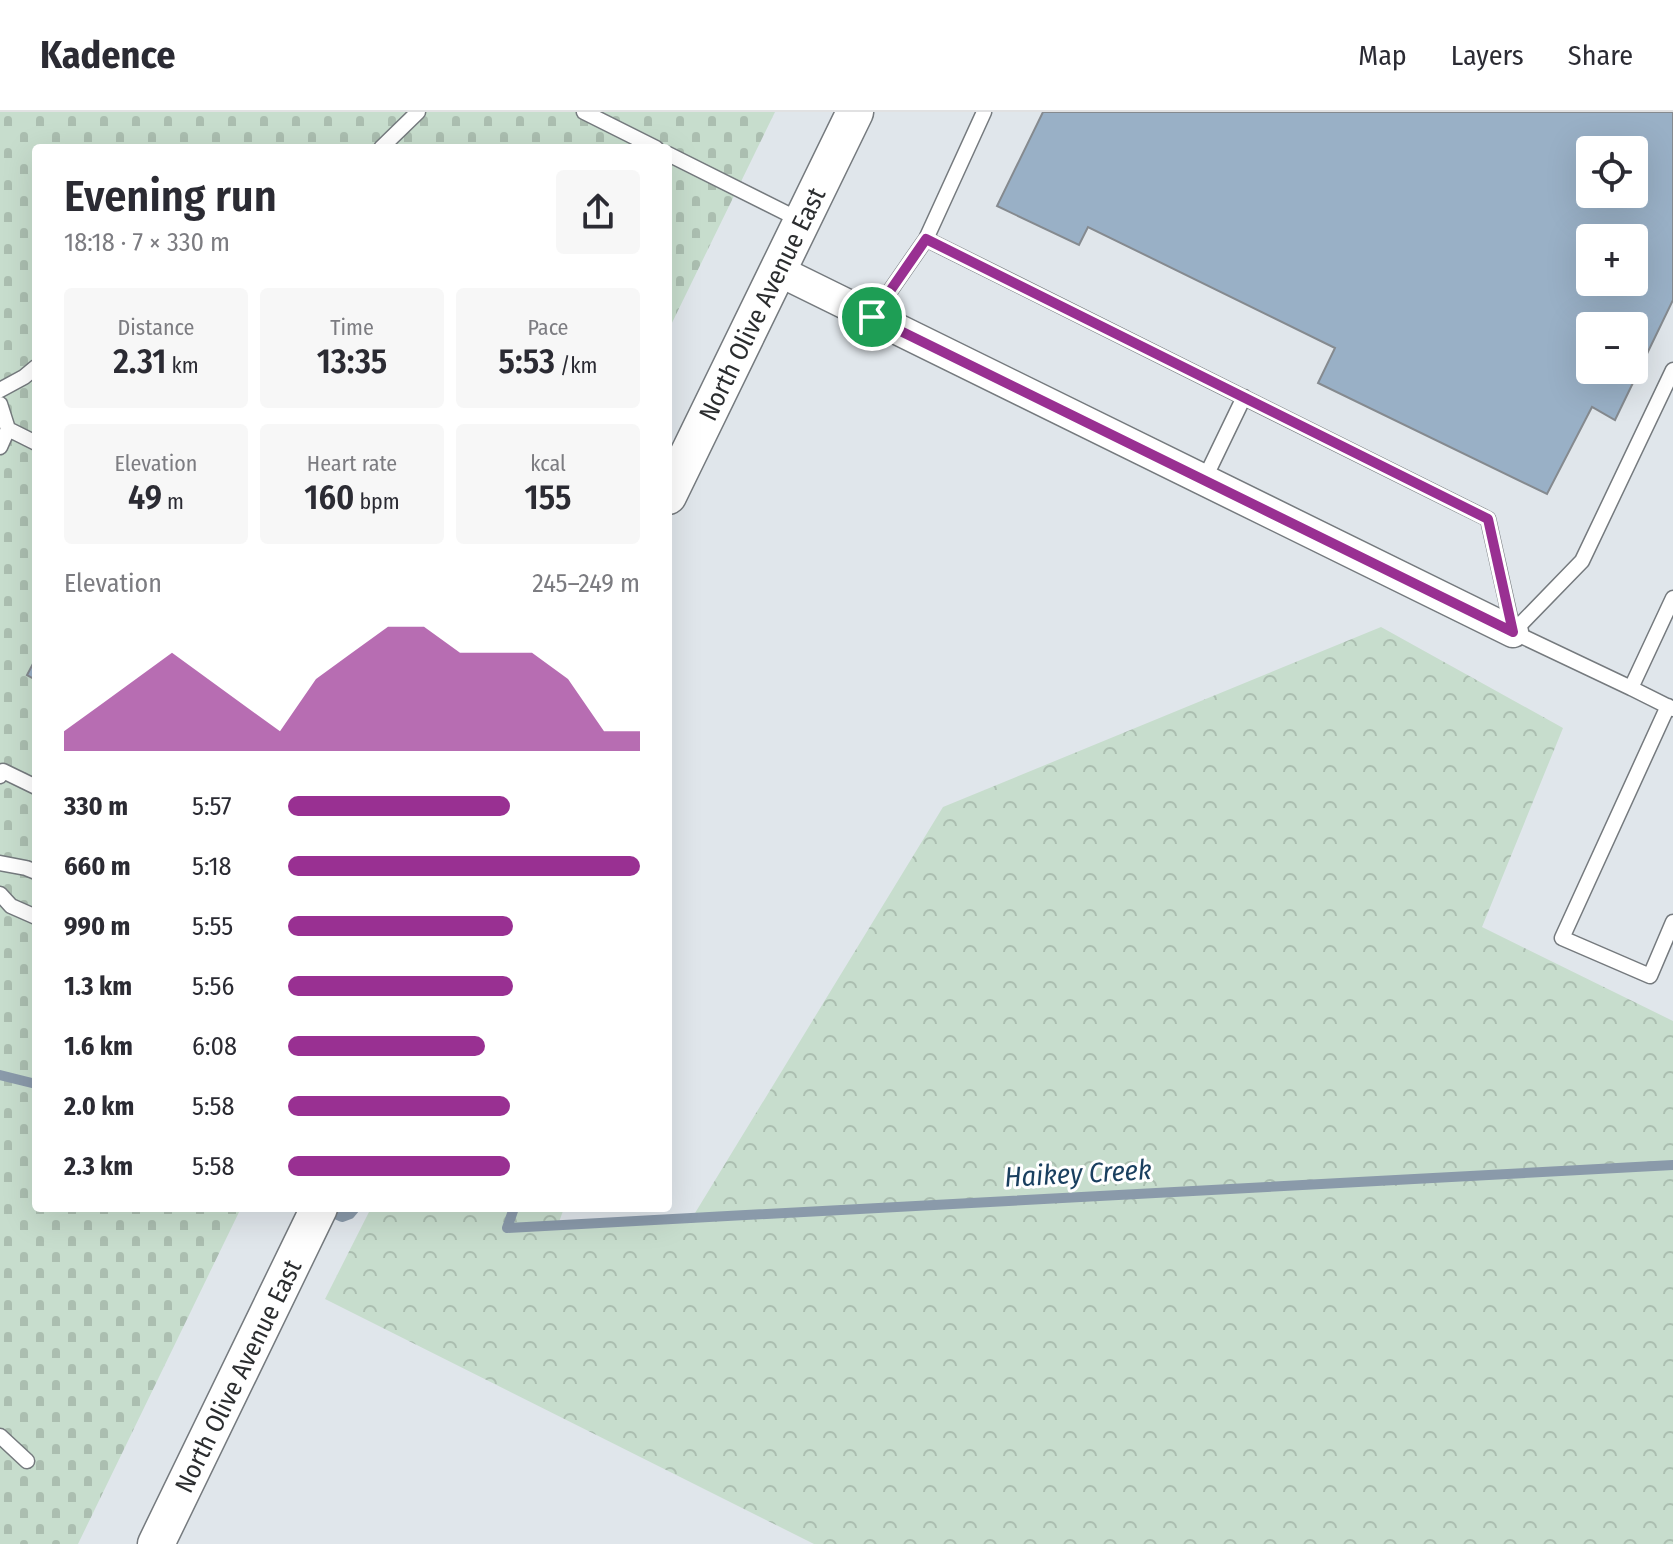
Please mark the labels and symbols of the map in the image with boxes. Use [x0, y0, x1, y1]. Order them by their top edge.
street label: North Olive Avenue East [693, 182, 833, 426]
pin [838, 283, 906, 351]
water label: Haikey Creek [1004, 1153, 1153, 1194]
street label: North Olive Avenue East [169, 1254, 309, 1498]

